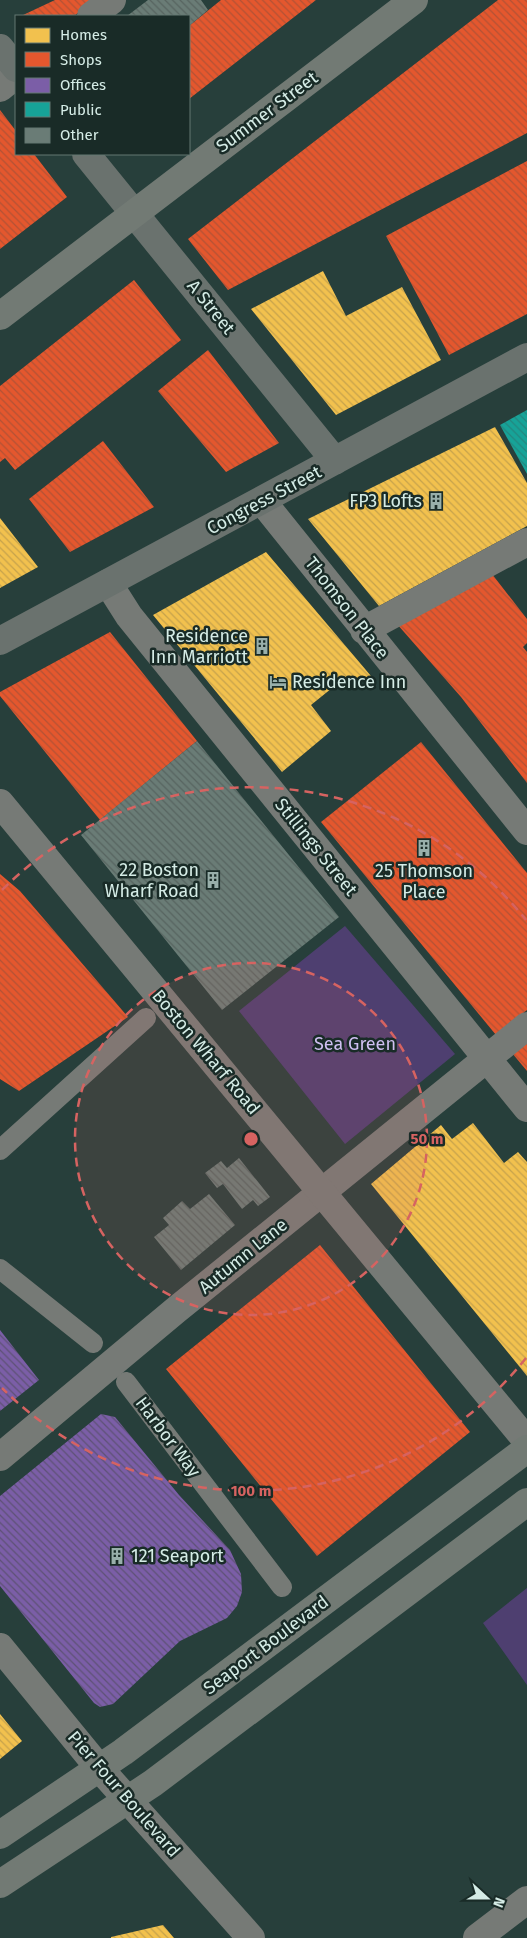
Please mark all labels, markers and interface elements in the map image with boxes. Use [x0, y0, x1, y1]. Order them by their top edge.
legend [15, 15, 190, 155]
text: Homes [60, 26, 107, 44]
text: Shops [60, 51, 102, 69]
street label: Summer Street [212, 66, 323, 157]
text: Offices [60, 76, 106, 94]
text: Public [60, 101, 102, 119]
text: Other [60, 126, 99, 144]
street label: A Street [182, 275, 240, 339]
street label: Congress Street [203, 460, 325, 539]
place label: FP3 Lofts [349, 490, 422, 512]
building icon: FP3 Lofts [426, 491, 446, 511]
street label: Thomson Place [300, 553, 394, 663]
place label: Residence Inn Marriott [151, 625, 249, 668]
building icon: Residence Inn Marriott [252, 636, 272, 656]
place label: Residence Inn [292, 671, 406, 693]
hotel icon: Residence Inn [268, 672, 288, 692]
street label: Stillings Street [270, 794, 362, 900]
building icon: 25 Thomson Place [414, 838, 434, 858]
place label: 22 Boston Wharf Road [105, 859, 199, 902]
place label: 25 Thomson Place [375, 860, 473, 903]
building icon: 22 Boston Wharf Road [203, 870, 223, 890]
street label: Boston Wharf Road [147, 985, 265, 1119]
park label: Sea Green [314, 1033, 396, 1055]
centre of rings [242, 1130, 260, 1148]
text: 50 m [410, 1130, 444, 1148]
street label: Autumn Lane [194, 1214, 292, 1298]
street label: Harbor Way [131, 1393, 205, 1482]
text: 100 m [231, 1482, 271, 1500]
place label: 121 Seaport [131, 1545, 224, 1567]
building icon: 121 Seaport [107, 1546, 127, 1566]
street label: Seaport Boulevard [199, 1591, 333, 1699]
street label: Pier Four Boulevard [63, 1726, 185, 1862]
north arrow [462, 1873, 512, 1923]
text: N [489, 1895, 508, 1910]

